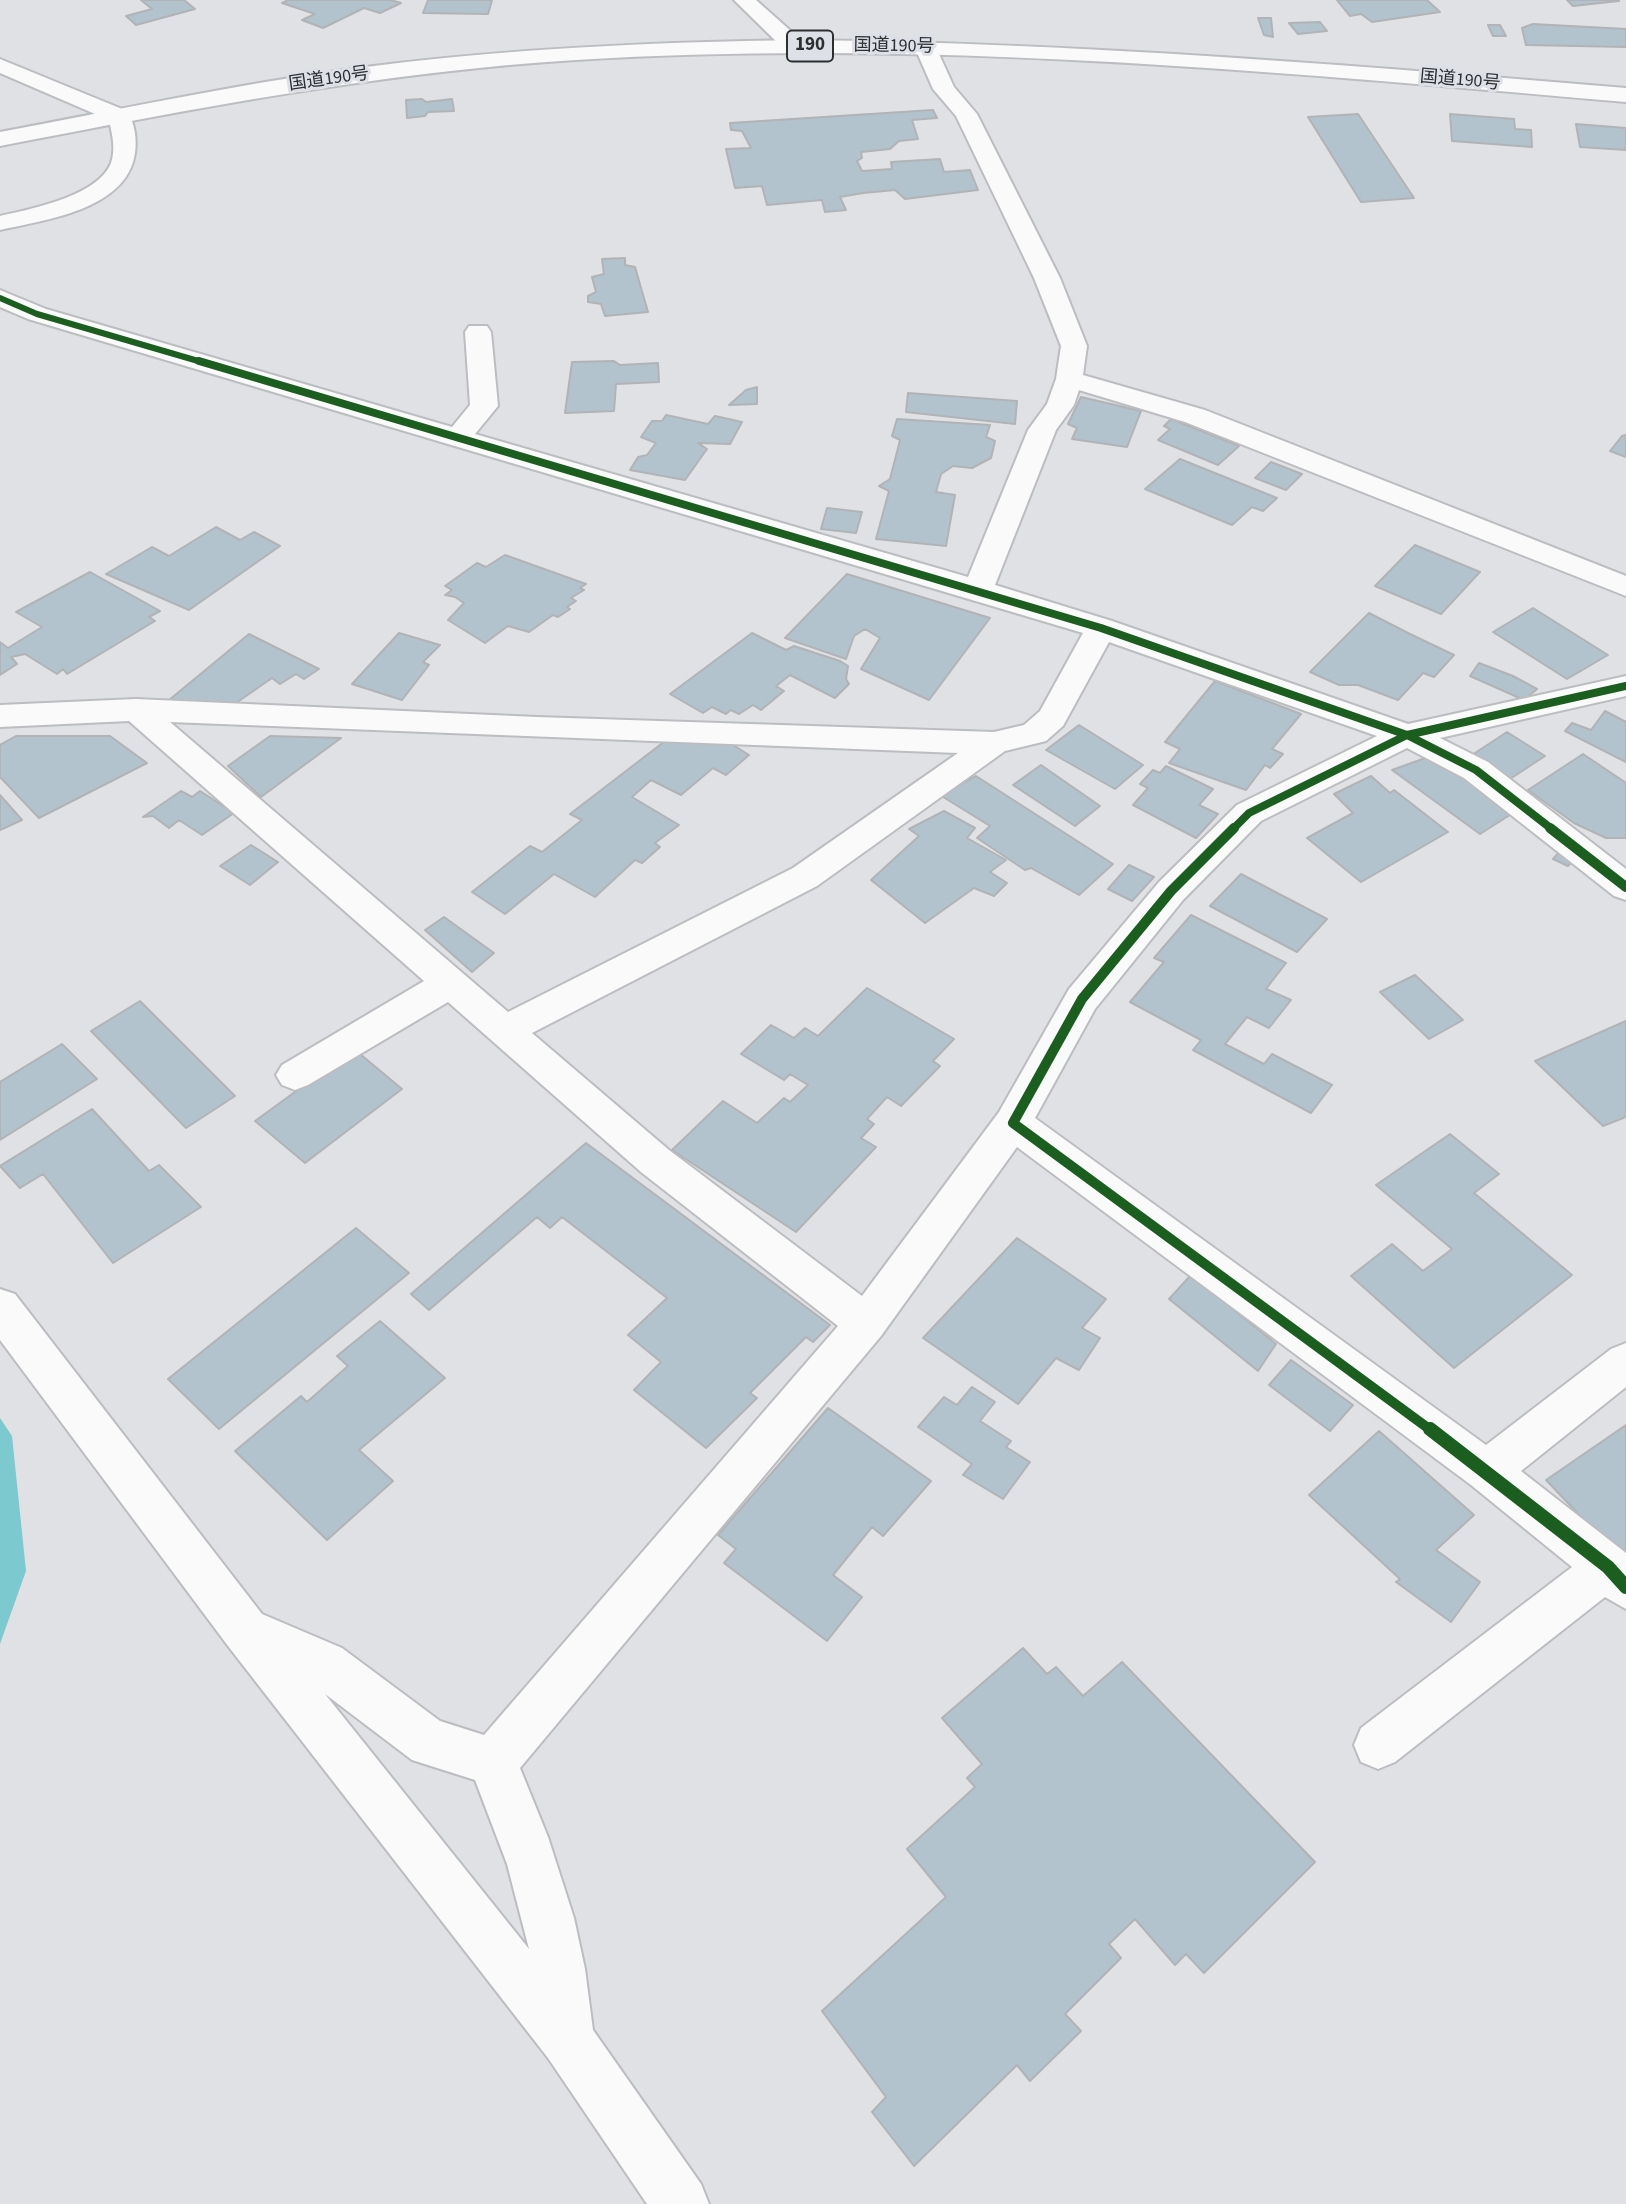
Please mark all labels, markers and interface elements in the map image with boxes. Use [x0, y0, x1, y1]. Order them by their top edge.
road number: 190 [787, 30, 833, 61]
street label: 国道190号 [853, 35, 935, 59]
street label: 国道190号 [287, 64, 371, 96]
street label: 国道190号 [1419, 67, 1501, 95]

